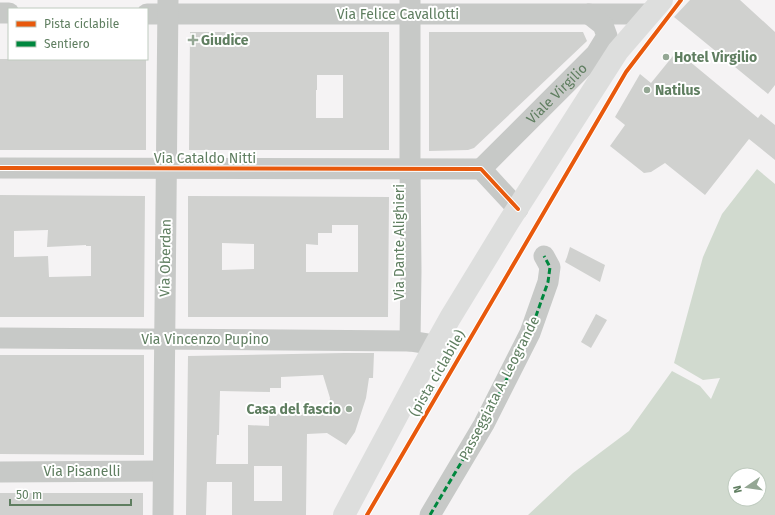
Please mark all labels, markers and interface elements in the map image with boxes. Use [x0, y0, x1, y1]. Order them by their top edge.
street label: Via Felice Cavallotti [337, 6, 459, 23]
legend [8, 8, 148, 60]
text: Pista ciclabile [44, 17, 119, 31]
place label: Giudice [201, 32, 249, 49]
marker: Giudice [188, 35, 198, 45]
text: Sentiero [44, 37, 90, 51]
place label: Hotel Virgilio [674, 49, 757, 66]
marker: Hotel Virgilio [661, 52, 671, 62]
street label: Viale Virgilio [523, 60, 591, 128]
place label: Natilus [655, 82, 700, 99]
marker: Natilus [642, 85, 652, 95]
street label: Via Cataldo Nitti [154, 150, 256, 167]
street label: Via Dante Alighieri [391, 184, 408, 300]
street label: Via Oberdan [156, 219, 175, 297]
street label: Passeggiata A. Leogrande [456, 313, 543, 463]
street label: (pista ciclabile) [406, 327, 469, 420]
street label: Via Vincenzo Pupino [141, 331, 269, 348]
place label: Casa del fascio [247, 401, 341, 418]
marker: Casa del fascio [344, 404, 354, 414]
street label: Via Pisanelli [43, 463, 121, 480]
north arrow [727, 467, 767, 507]
scale bar [10, 481, 131, 507]
text: N [731, 484, 745, 494]
text: 50 m [16, 488, 42, 502]

